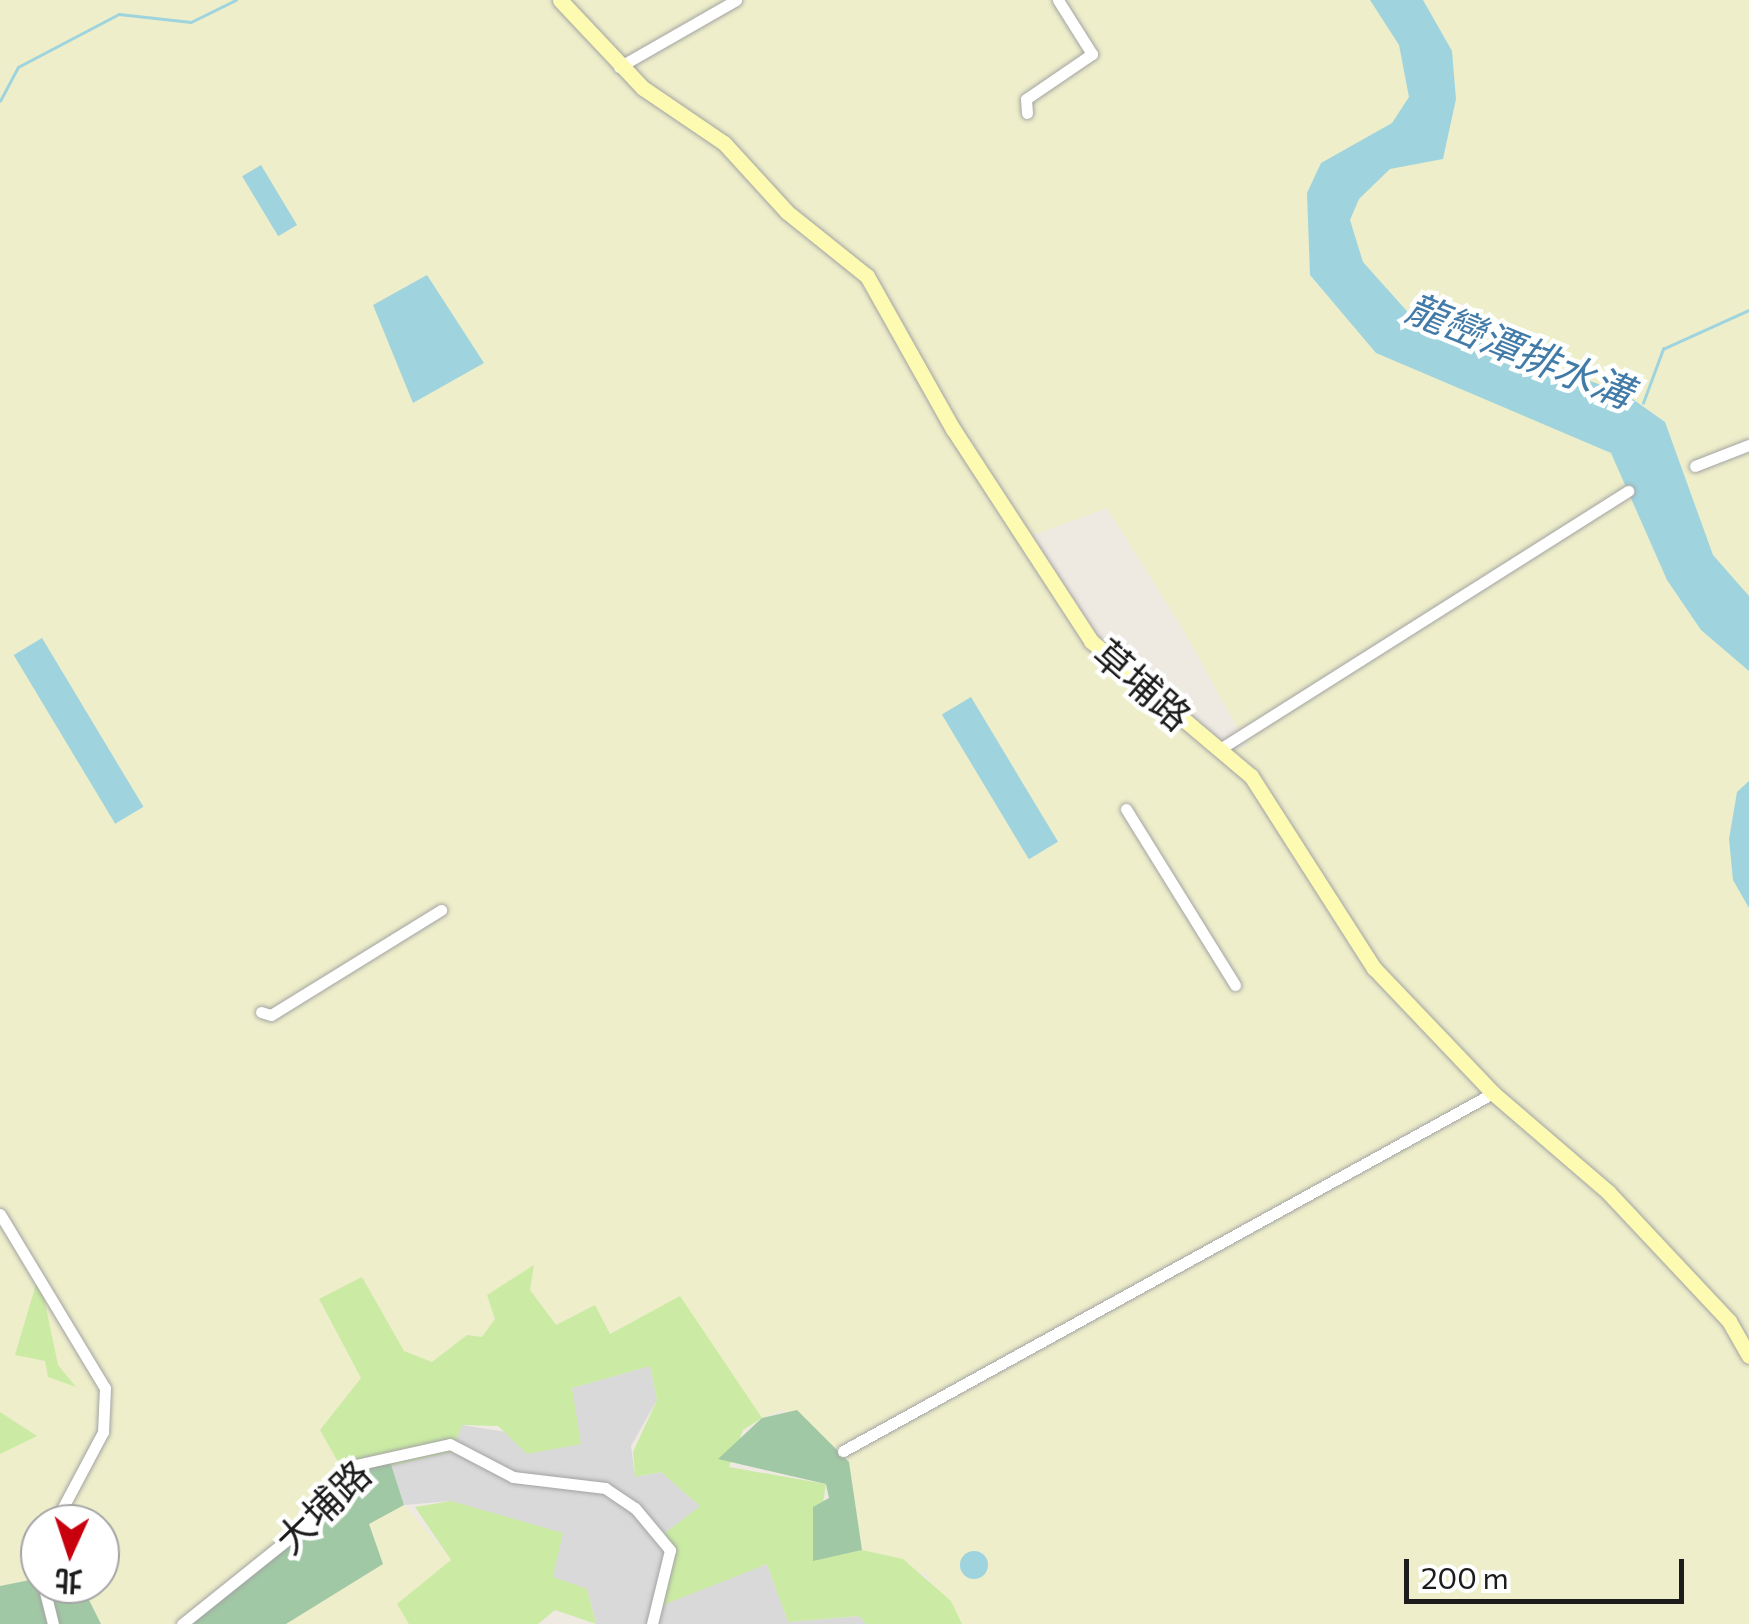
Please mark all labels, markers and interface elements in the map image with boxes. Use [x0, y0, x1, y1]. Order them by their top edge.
water label: 龍巒潭排水溝 [1400, 282, 1640, 416]
street label: 草埔路 [1085, 629, 1201, 739]
street label: 大埔路 [265, 1450, 379, 1562]
north arrow [20, 1504, 120, 1604]
scale bar [1409, 1539, 1689, 1601]
text: 200 m [1421, 1558, 1509, 1595]
text: 北 [54, 1564, 83, 1600]

